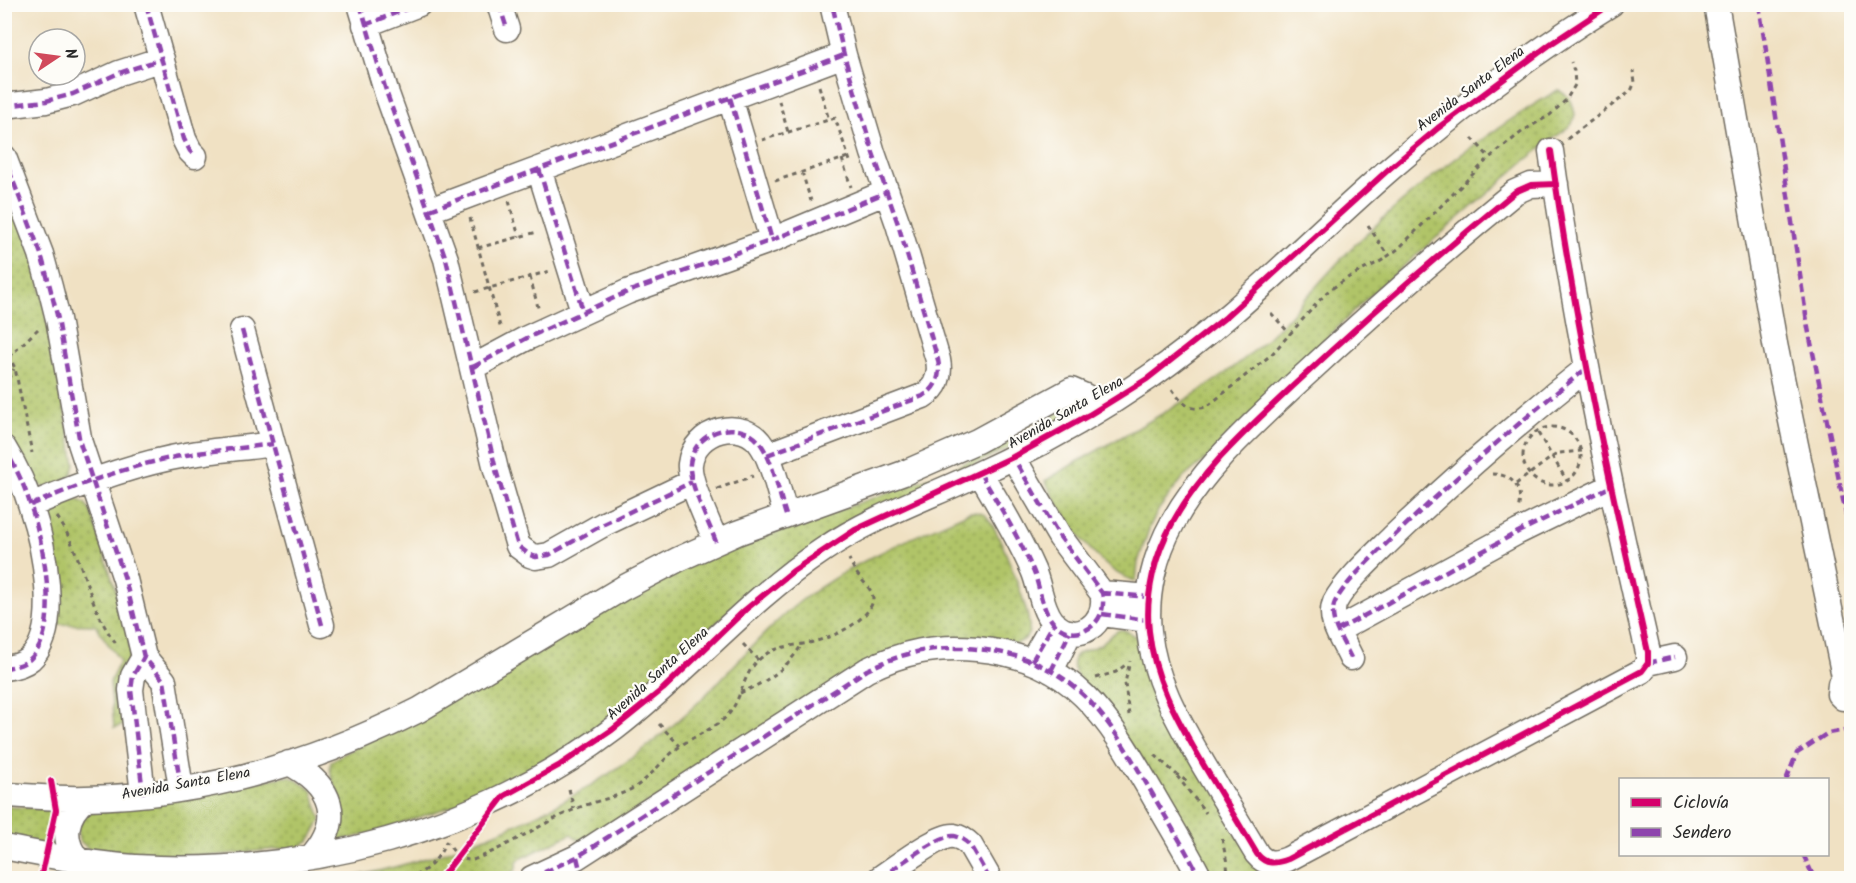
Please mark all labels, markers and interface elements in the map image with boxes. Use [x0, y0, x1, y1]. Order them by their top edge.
north arrow [27, 27, 87, 87]
street label: Avenida Santa Elena [1412, 40, 1530, 138]
text: N [57, 46, 83, 62]
street label: Avenida Santa Elena [1004, 370, 1128, 456]
street label: Avenida Santa Elena [602, 621, 714, 727]
street label: Avenida Santa Elena [120, 761, 252, 807]
legend [1619, 778, 1829, 856]
text: Ciclovía [1673, 789, 1729, 818]
text: Sendero [1673, 819, 1731, 848]

